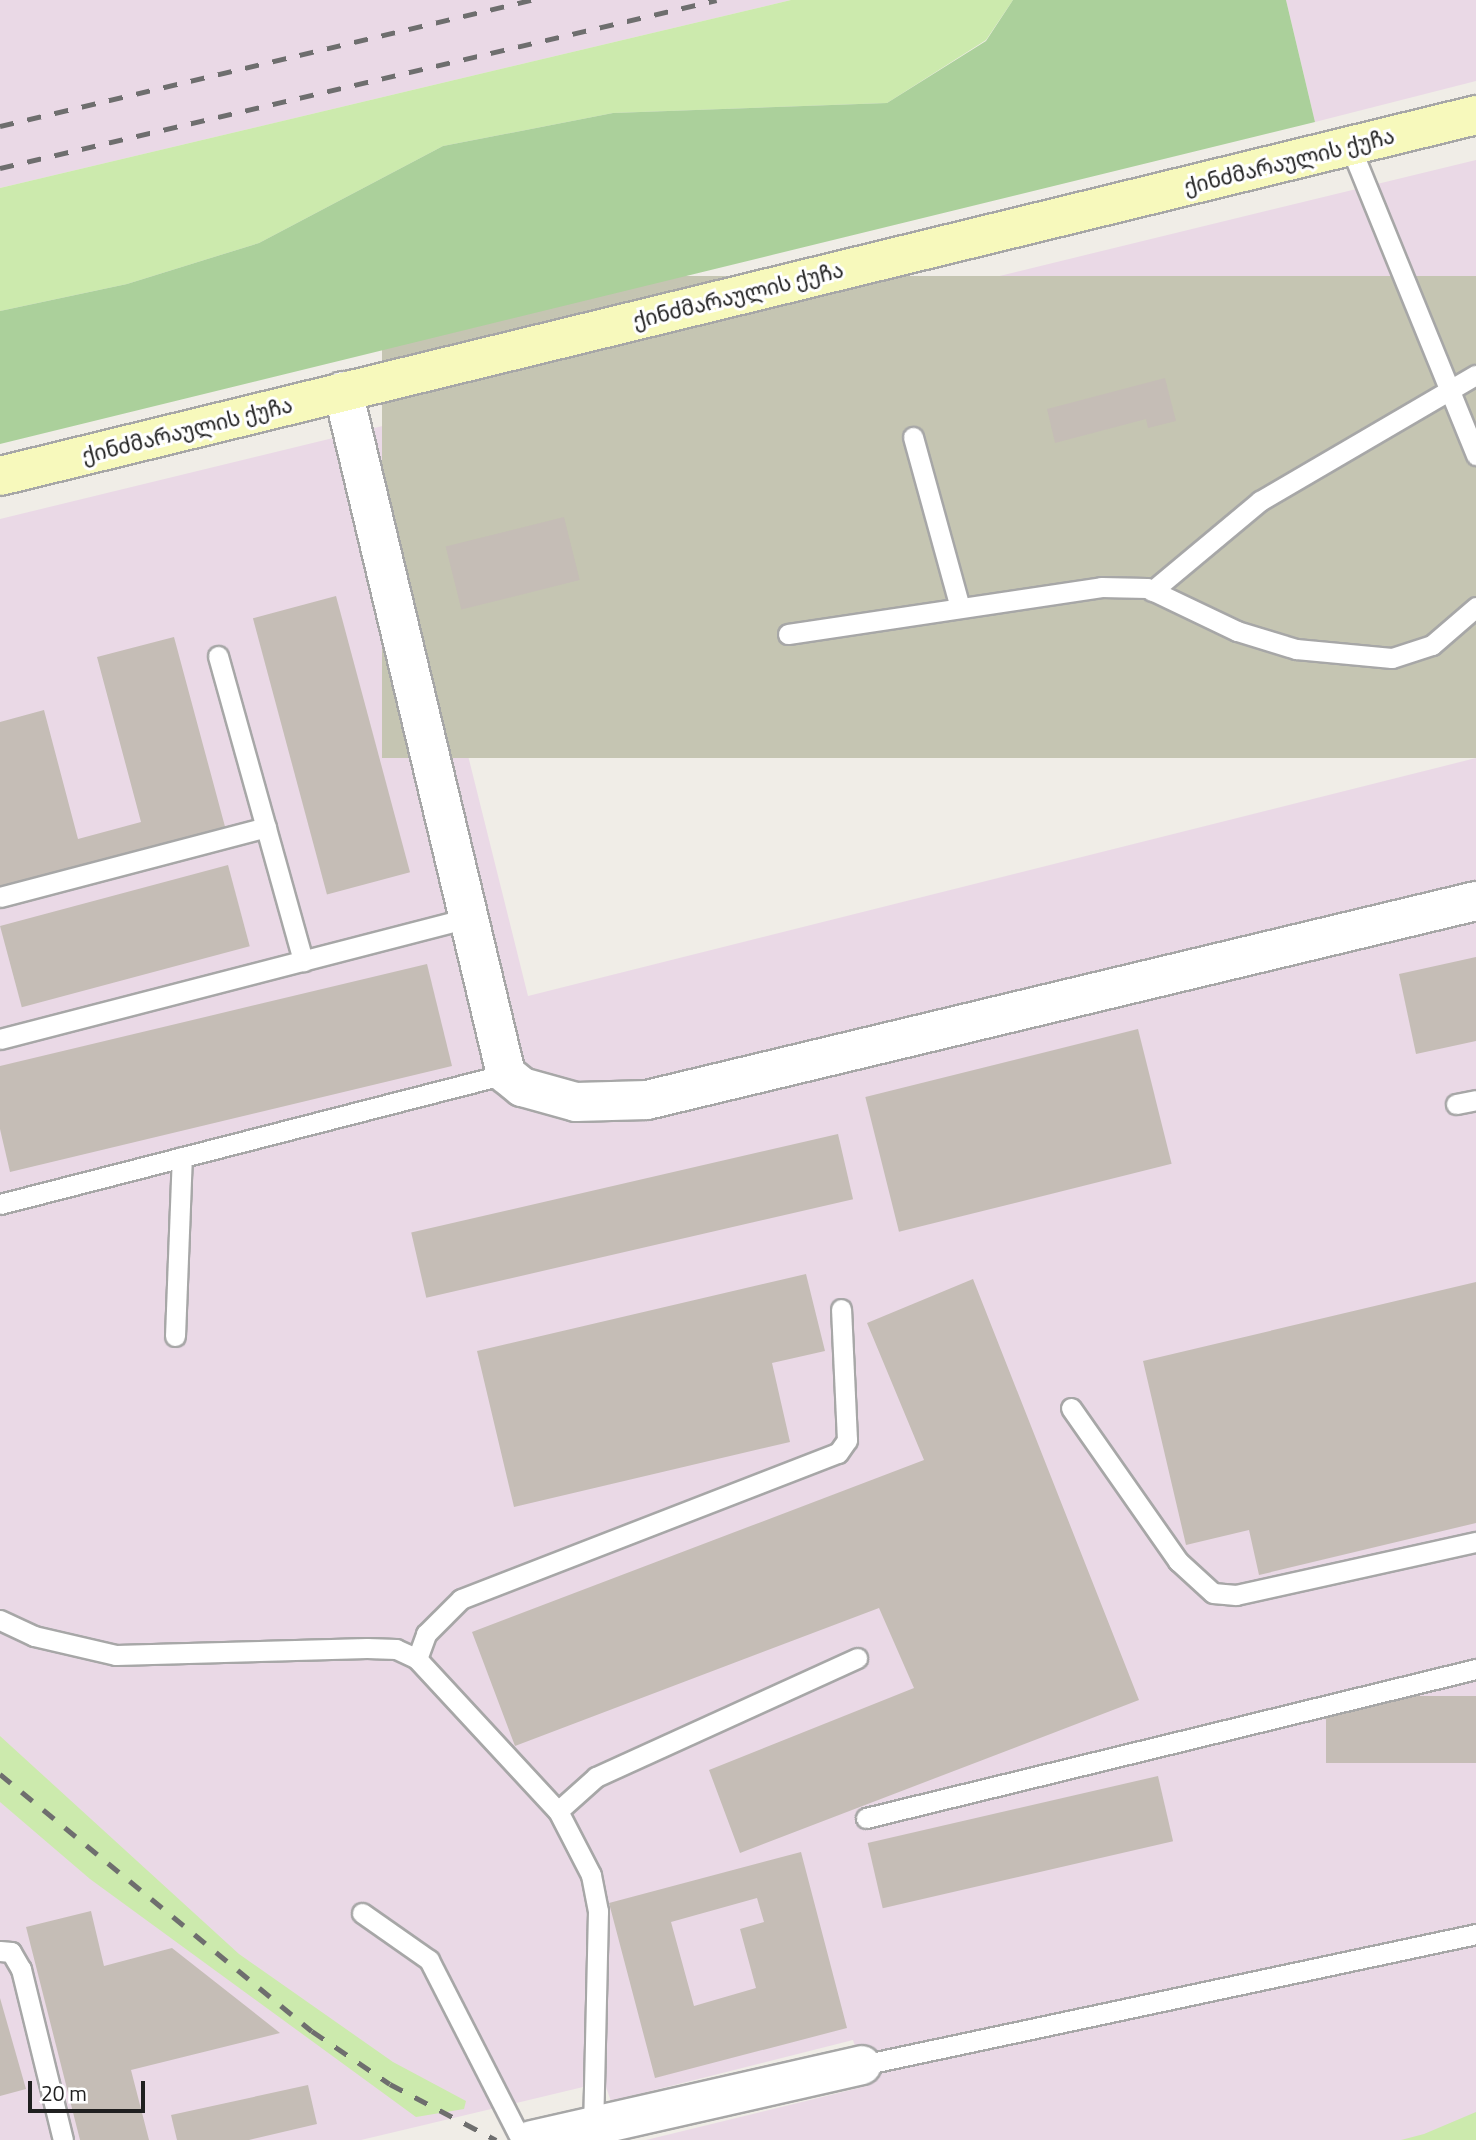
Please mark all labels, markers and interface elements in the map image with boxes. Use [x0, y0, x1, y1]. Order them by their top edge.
street label: ქინძმარაულის ქუჩა [1181, 123, 1397, 199]
street label: ქინძმარაულის ქუჩა [630, 257, 846, 333]
street label: ქინძმარაულის ქუჩა [79, 392, 295, 468]
scale bar [32, 2066, 149, 2110]
text: 20 m [41, 2077, 87, 2109]

